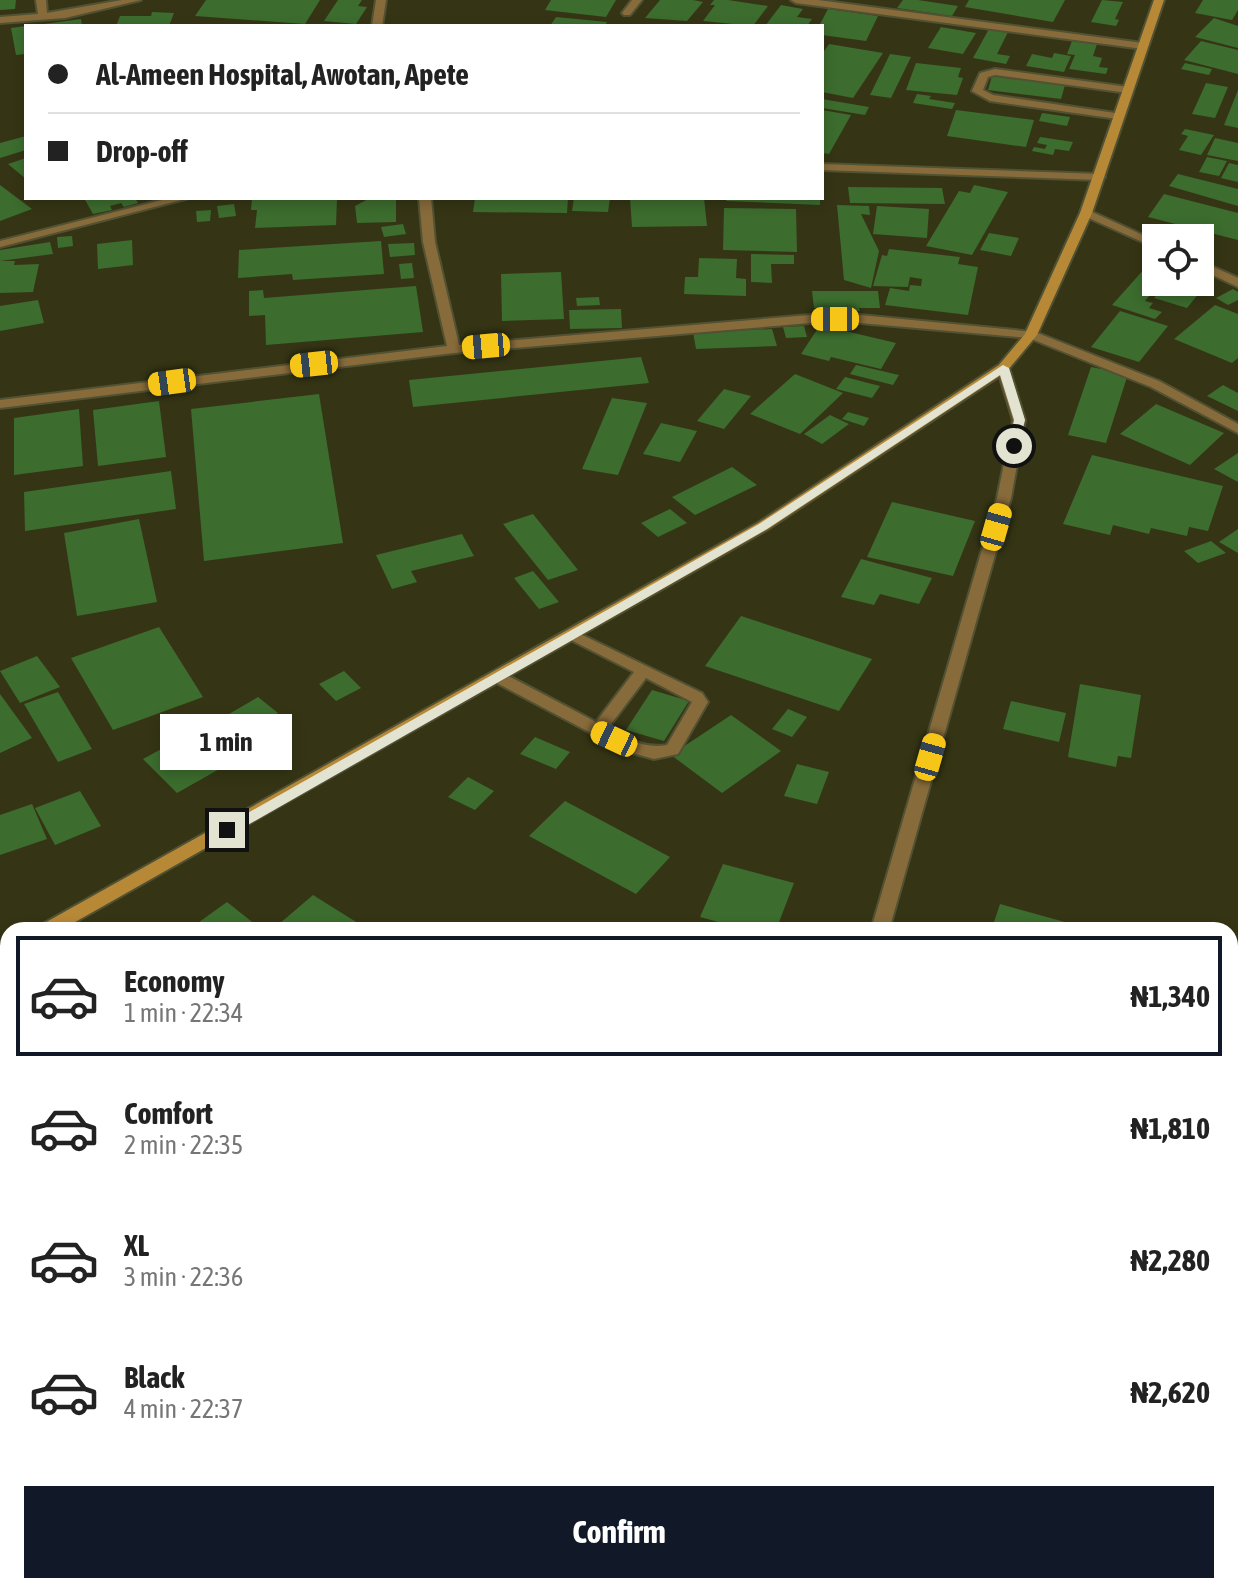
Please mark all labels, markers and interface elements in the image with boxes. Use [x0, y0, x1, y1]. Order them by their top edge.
text: Al-Ameen Hospital, Awotan, Apete [96, 57, 469, 91]
text: Drop-off [96, 134, 188, 168]
map controls [1142, 224, 1214, 296]
button: locate [1142, 224, 1214, 296]
car [811, 307, 859, 331]
car [461, 332, 511, 360]
car [289, 350, 339, 378]
car [147, 367, 197, 397]
route start [996, 428, 1032, 464]
car [978, 501, 1014, 553]
callout: 1 min [161, 714, 293, 770]
car [587, 718, 641, 760]
text: 1 min [199, 727, 253, 757]
car [912, 731, 948, 783]
route end [209, 812, 245, 848]
icon: car [28, 960, 100, 1032]
text: Economy [124, 964, 225, 998]
text: ₦1,340 [1131, 979, 1210, 1013]
text: 1 min · 22:34 [124, 998, 243, 1028]
icon: car [28, 1092, 100, 1164]
text: Comfort [124, 1096, 213, 1130]
text: ₦1,810 [1131, 1111, 1210, 1145]
text: 2 min · 22:35 [124, 1130, 243, 1160]
icon: car [28, 1224, 100, 1296]
text: XL [124, 1228, 149, 1262]
text: ₦2,280 [1131, 1243, 1210, 1277]
text: 3 min · 22:36 [124, 1262, 243, 1292]
icon: car [28, 1356, 100, 1428]
text: Black [124, 1360, 184, 1394]
text: ₦2,620 [1131, 1375, 1210, 1409]
text: 4 min · 22:37 [124, 1394, 243, 1424]
button: Confirm [24, 1486, 1214, 1578]

